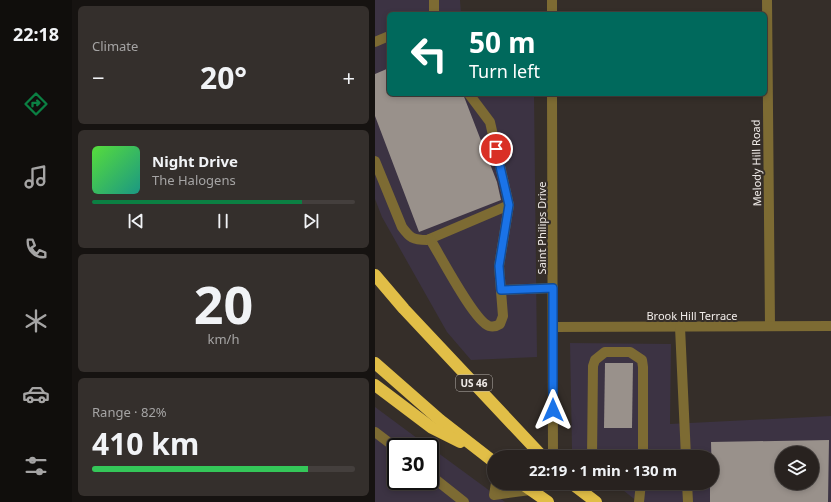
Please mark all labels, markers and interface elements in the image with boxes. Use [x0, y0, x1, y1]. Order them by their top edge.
text: 22:18 [13, 22, 59, 46]
text: 50 m [469, 23, 536, 61]
icon: left [403, 28, 455, 80]
text: Climate [92, 37, 138, 55]
text: 20° [200, 57, 247, 98]
text: Turn left [469, 59, 540, 83]
text: − [92, 62, 105, 92]
text: + [342, 62, 355, 92]
icon: directions [22, 90, 50, 118]
street label: Melody Hill Road [748, 119, 764, 207]
pin [479, 132, 513, 166]
icon: arrive [485, 138, 507, 160]
text: Night Drive [152, 151, 238, 171]
icon: music [22, 163, 50, 191]
text: The Halogens [152, 171, 236, 189]
street label: Saint Philips Drive [534, 182, 549, 274]
icon: previous [125, 210, 147, 232]
icon: pause [212, 210, 234, 232]
icon: next [300, 210, 322, 232]
icon: phone [22, 235, 50, 263]
text: 20 [194, 268, 253, 339]
icon: climate [22, 307, 50, 335]
street label: Brook Hill Terrace [646, 308, 738, 323]
text: km/h [208, 330, 239, 348]
road number: US 46 [456, 375, 492, 391]
icon: car [22, 380, 50, 408]
position arrow [532, 389, 574, 431]
text: Range · 82% [92, 403, 167, 421]
text: 410 km [92, 423, 199, 464]
speed limit sign: 30 [387, 438, 439, 490]
map controls [775, 446, 819, 490]
button: layers [775, 446, 819, 490]
icon: filters [22, 452, 50, 480]
text: 22:19 · 1 min · 130 m [529, 460, 677, 480]

